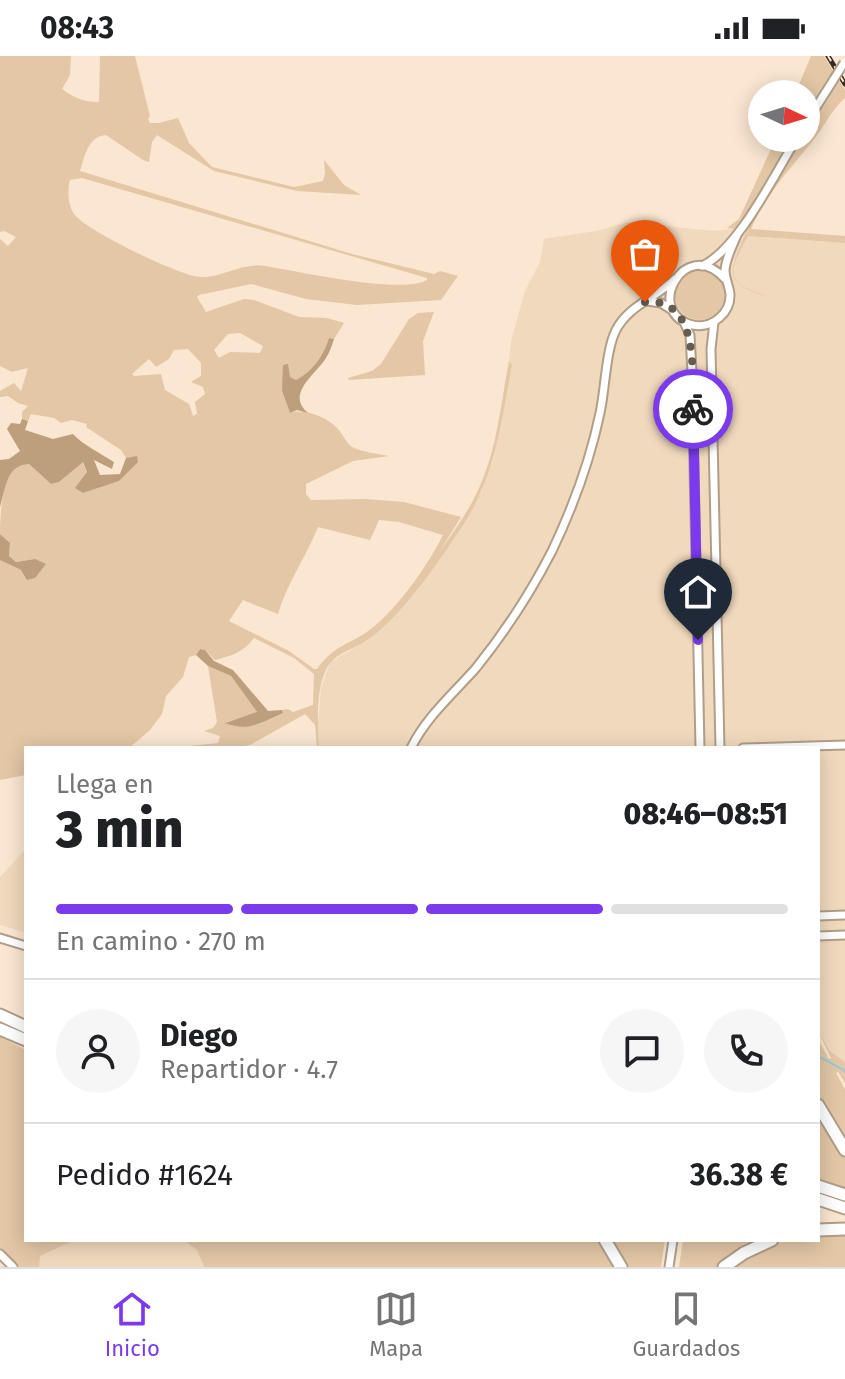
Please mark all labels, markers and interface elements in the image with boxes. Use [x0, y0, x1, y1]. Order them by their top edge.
text: 08:43 [40, 10, 114, 46]
north arrow [748, 80, 820, 152]
map controls [748, 80, 820, 152]
pin [611, 220, 679, 302]
icon: bag [623, 232, 667, 276]
courier [653, 369, 733, 449]
icon: bike [671, 387, 715, 431]
pin [664, 558, 732, 640]
icon: home [676, 570, 720, 614]
text: Llega en [56, 769, 154, 800]
text: 08:46–08:51 [624, 796, 788, 832]
text: 3 min [56, 798, 184, 861]
text: En camino · 270 m [56, 926, 266, 957]
button: person [56, 1009, 140, 1093]
button: chat [600, 1009, 684, 1093]
button: phone [704, 1009, 788, 1093]
text: Diego [160, 1018, 238, 1054]
text: Repartidor · 4.7 [160, 1054, 338, 1085]
text: Pedido #1624 [56, 1157, 233, 1193]
text: 36.38 € [690, 1157, 788, 1193]
tab: Inicio [105, 1287, 160, 1362]
tab: Mapa [369, 1287, 423, 1362]
tab: Guardados [632, 1287, 740, 1362]

